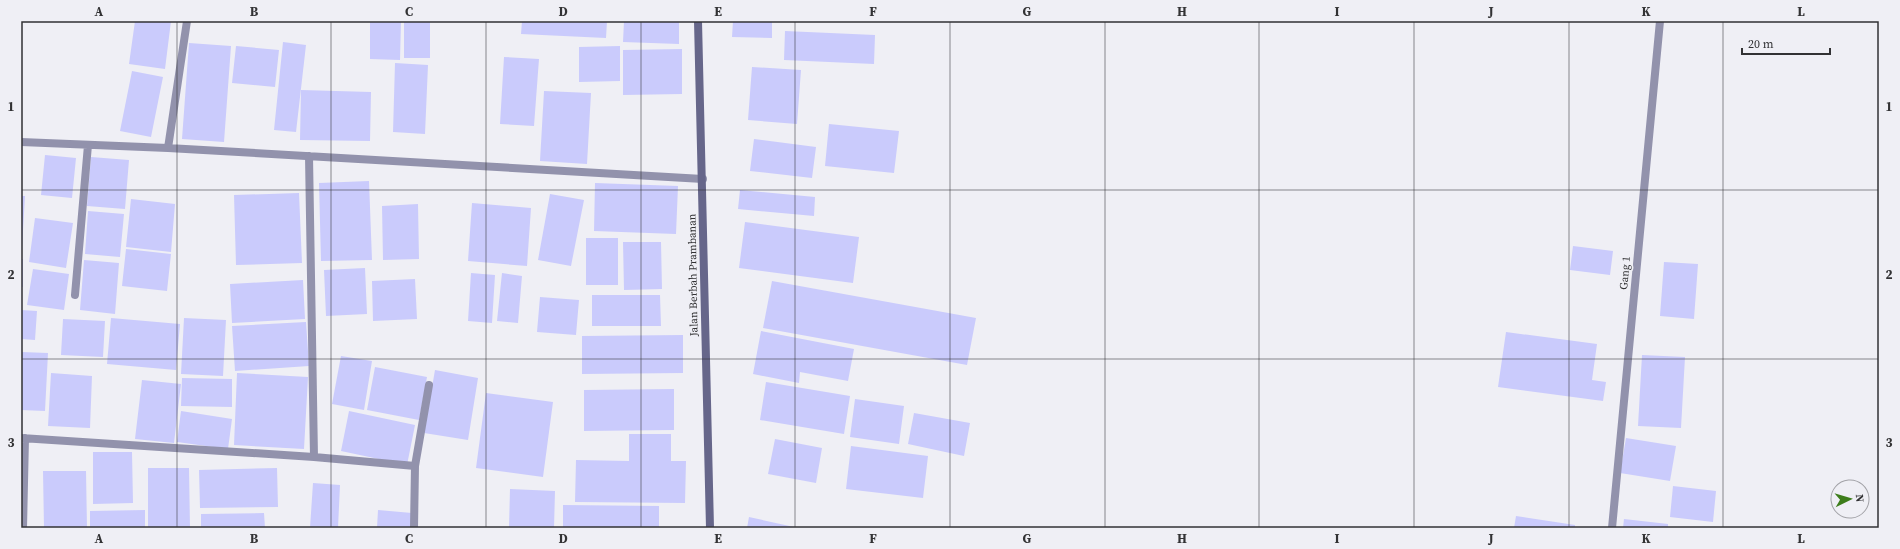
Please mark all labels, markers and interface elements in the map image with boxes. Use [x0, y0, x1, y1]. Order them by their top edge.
text: A [95, 3, 104, 20]
text: B [250, 3, 259, 20]
text: C [405, 3, 413, 20]
text: D [558, 3, 568, 20]
text: E [714, 3, 722, 20]
text: F [869, 3, 877, 20]
text: G [1023, 3, 1032, 20]
text: H [1177, 3, 1187, 20]
text: I [1334, 3, 1340, 20]
text: J [1487, 3, 1494, 20]
text: K [1641, 3, 1651, 20]
text: L [1797, 3, 1805, 20]
scale bar [1742, 30, 1830, 56]
text: 20 m [1748, 36, 1774, 52]
text: 1 [7, 98, 15, 115]
text: 1 [1885, 98, 1893, 115]
street label: Jalan Berbah Prambanan [684, 213, 702, 337]
street label: Gang 1 [1616, 256, 1634, 290]
text: 2 [7, 266, 15, 283]
text: 2 [1885, 266, 1893, 283]
text: 3 [7, 434, 15, 451]
text: 3 [1885, 434, 1893, 451]
north arrow [1830, 479, 1870, 519]
text: N [1852, 494, 1867, 503]
text: A [95, 530, 104, 547]
text: B [250, 530, 259, 547]
text: C [405, 530, 413, 547]
text: D [558, 530, 568, 547]
text: E [714, 530, 722, 547]
text: F [869, 530, 877, 547]
text: G [1023, 530, 1032, 547]
text: H [1177, 530, 1187, 547]
text: I [1334, 530, 1340, 547]
text: J [1487, 530, 1494, 547]
text: K [1641, 530, 1651, 547]
text: L [1797, 530, 1805, 547]

